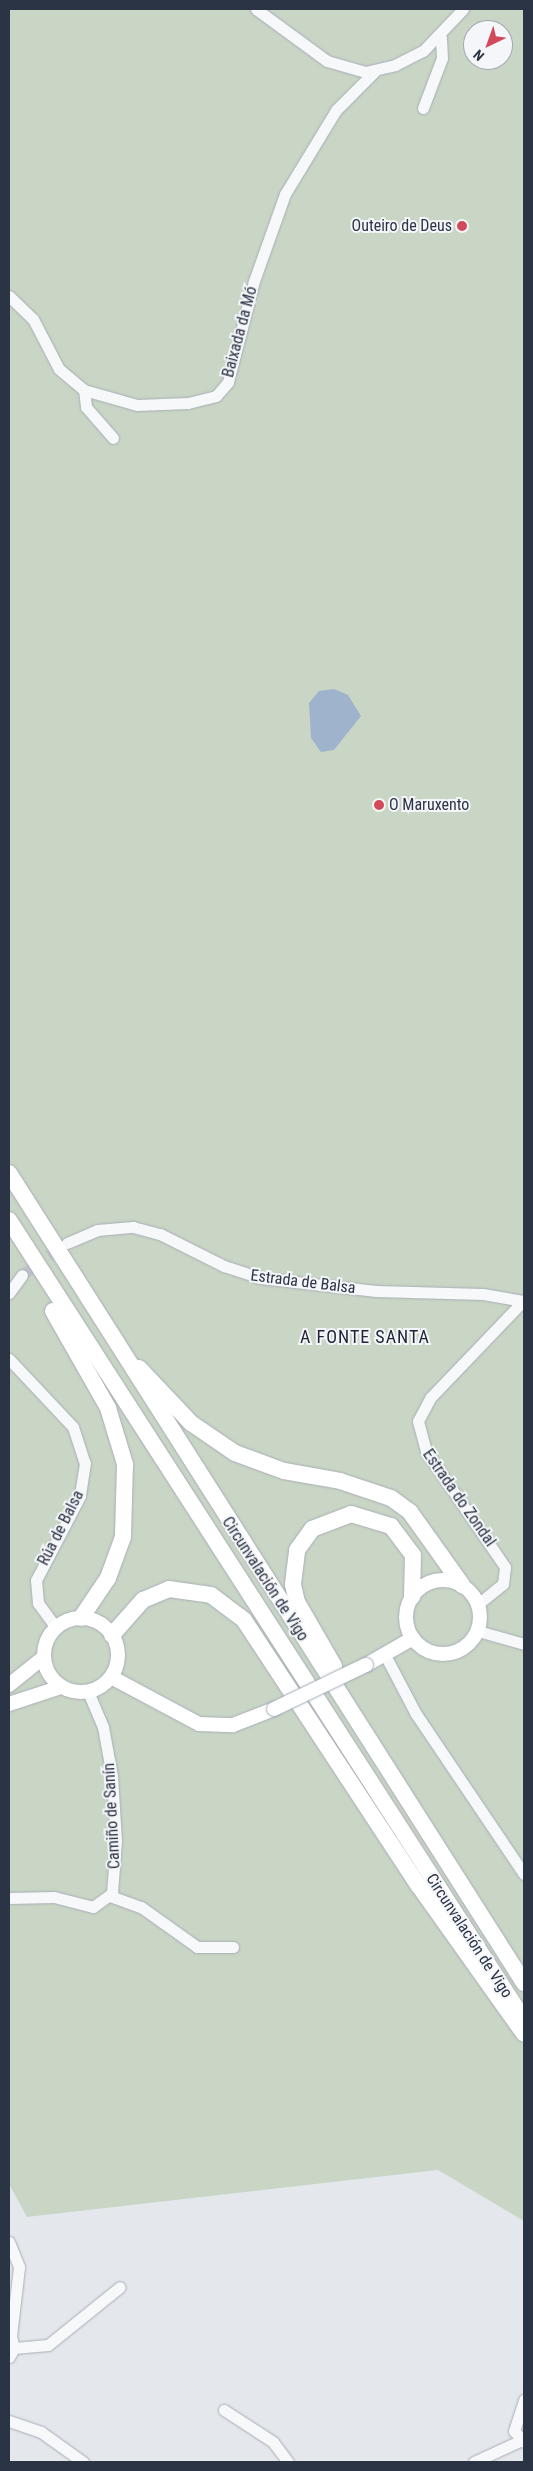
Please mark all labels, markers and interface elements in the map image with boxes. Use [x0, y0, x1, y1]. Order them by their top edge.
north arrow [463, 20, 513, 70]
text: N [470, 47, 487, 64]
place label: Outeiro de Deus [352, 216, 452, 236]
marker: Outeiro de Deus [456, 220, 468, 232]
street label: Baixada da Mó [219, 284, 261, 380]
place label: O Maruxento [389, 795, 469, 815]
marker: O Maruxento [373, 799, 385, 811]
street label: Estrada de Balsa [249, 1266, 357, 1298]
district label: A FONTE SANTA [298, 1326, 432, 1348]
street label: Estrada do Zondal [418, 1446, 500, 1550]
street label: Rúa de Balsa [34, 1487, 88, 1569]
street label: Circunvalación de Vigo [218, 1513, 312, 1645]
street label: Camiño de Sanín [100, 1762, 124, 1870]
street label: Circunvalación de Vigo [422, 1870, 516, 2002]

